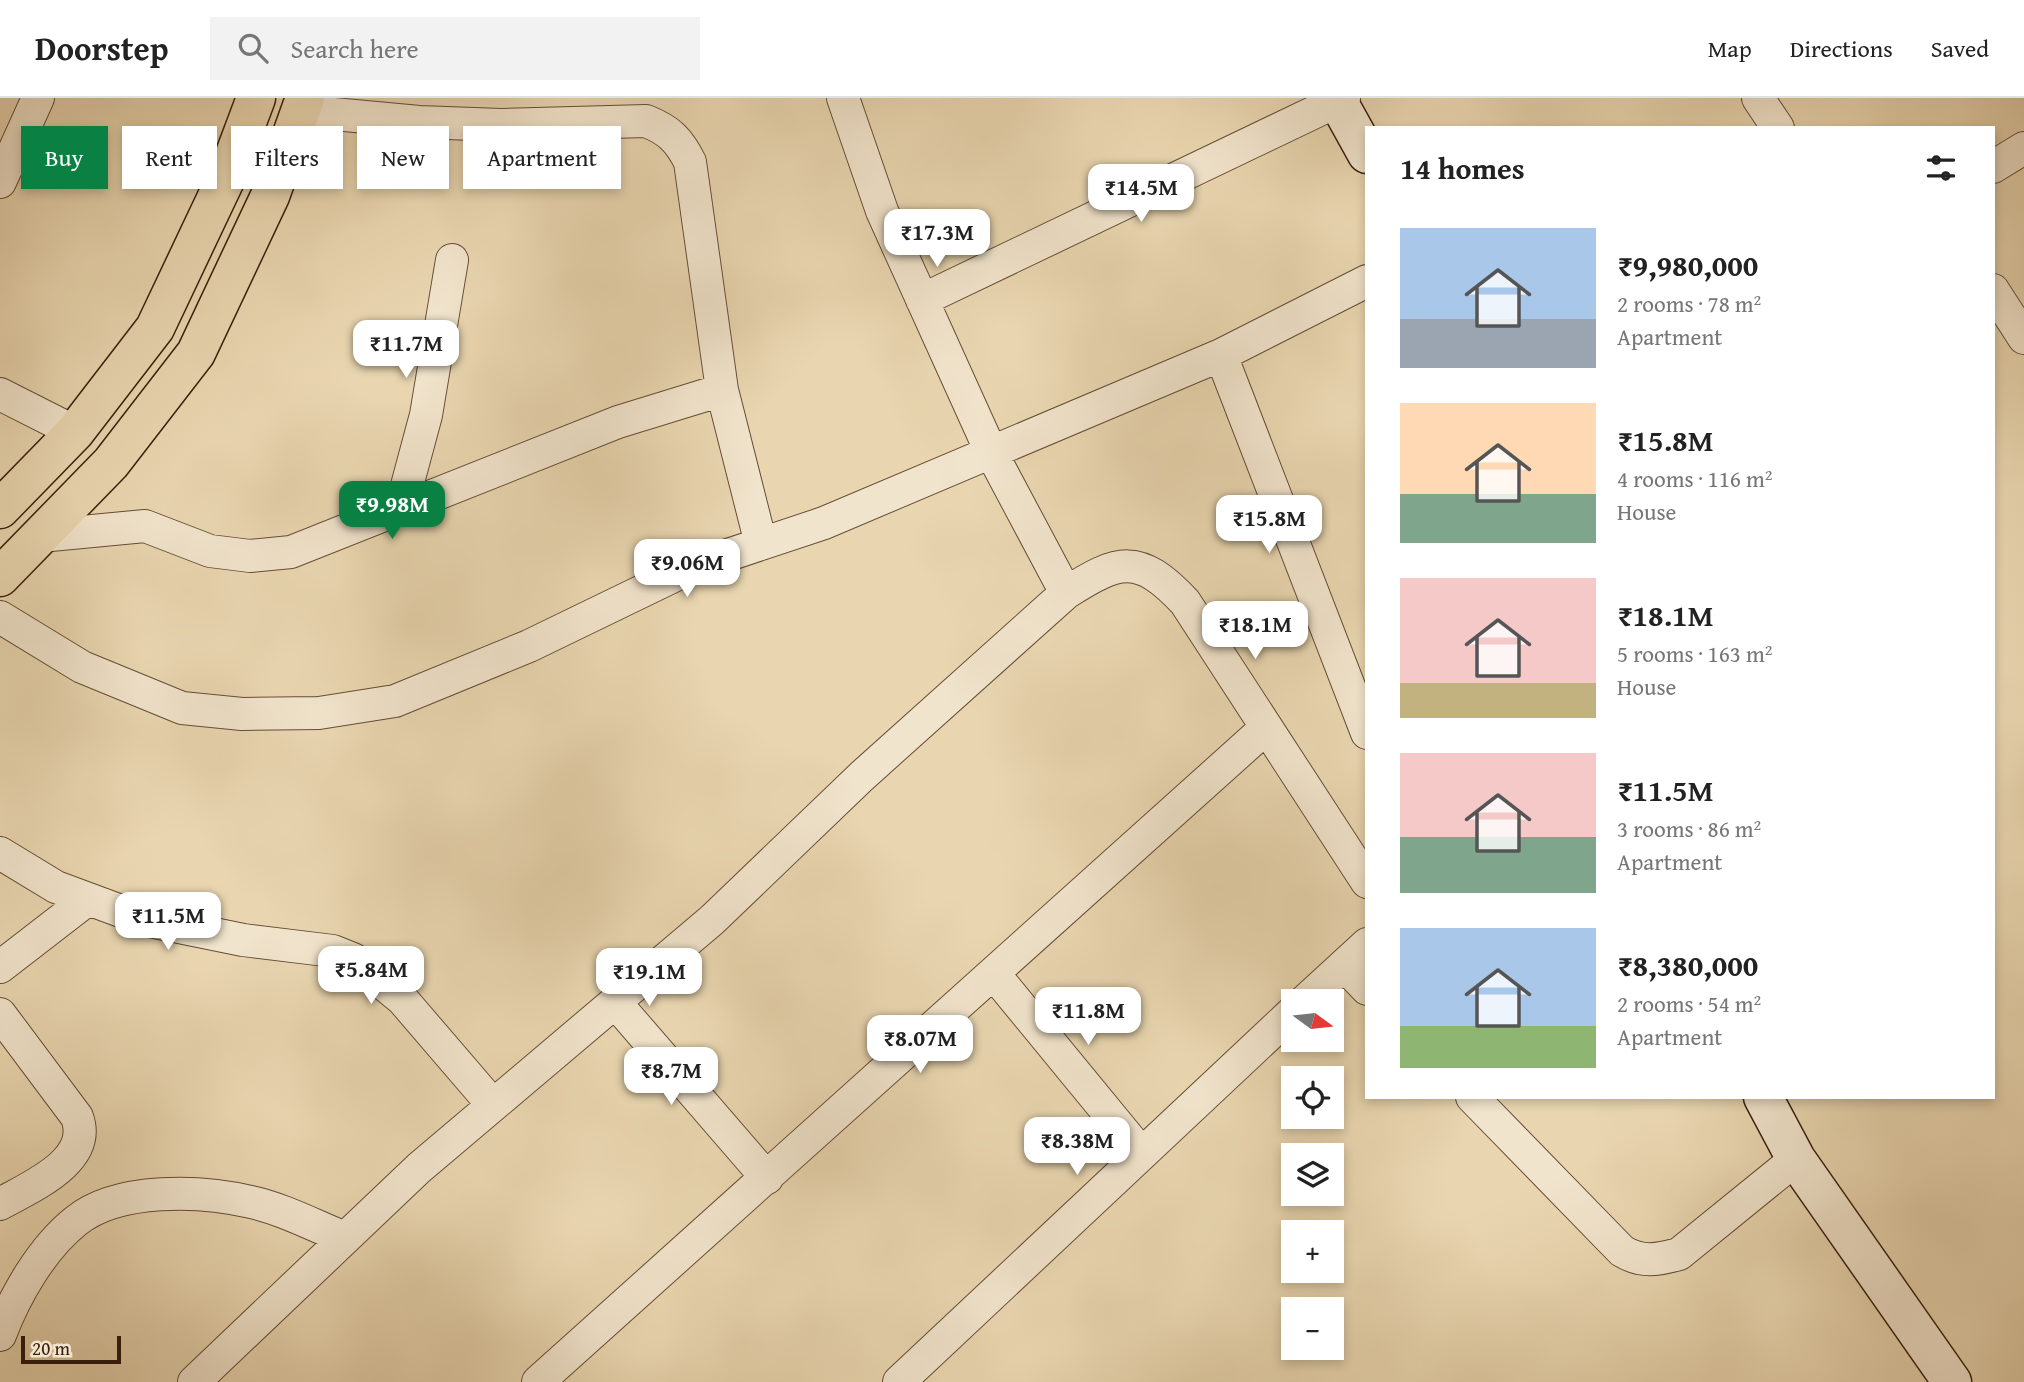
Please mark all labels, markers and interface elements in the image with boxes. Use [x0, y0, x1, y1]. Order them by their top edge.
search box [210, 17, 700, 80]
text: Doorstep [35, 24, 168, 72]
icon: search [234, 29, 272, 67]
text: Search here [290, 29, 419, 68]
text: Map [1708, 31, 1752, 66]
text: Directions [1790, 31, 1893, 66]
text: Saved [1931, 31, 1989, 66]
chip: Buy [21, 126, 108, 189]
chip: Rent [122, 126, 217, 189]
chip: Filters [231, 126, 343, 189]
chip: New [357, 126, 449, 189]
chip: Apartment [463, 126, 621, 189]
text: 14 homes [1400, 146, 1525, 190]
icon: filters [1922, 149, 1960, 187]
pin: ₹14.5M [1084, 164, 1198, 224]
text: ₹14.5M [1104, 170, 1178, 203]
pin: ₹17.3M [880, 209, 994, 269]
text: ₹17.3M [900, 215, 974, 248]
text: ₹9,980,000 [1617, 243, 1758, 287]
icon: home [1456, 256, 1540, 340]
text: 2 rooms · 78 m² [1617, 287, 1761, 320]
pin: ₹11.7M [349, 320, 463, 380]
text: Apartment [1617, 320, 1722, 353]
text: ₹11.7M [369, 326, 443, 359]
text: ₹15.8M [1617, 418, 1713, 462]
icon: home [1456, 431, 1540, 515]
text: 4 rooms · 116 m² [1617, 462, 1772, 495]
pin: ₹9.98M [335, 482, 449, 541]
text: ₹9.98M [355, 487, 429, 520]
text: House [1617, 495, 1676, 528]
pin: ₹15.8M [1212, 496, 1326, 555]
text: ₹15.8M [1232, 501, 1306, 534]
pin: ₹9.06M [630, 540, 744, 599]
text: ₹9.06M [650, 545, 724, 578]
text: ₹18.1M [1617, 593, 1713, 637]
pin: ₹18.1M [1198, 602, 1312, 661]
icon: home [1456, 606, 1540, 690]
text: ₹18.1M [1218, 607, 1292, 640]
text: 5 rooms · 163 m² [1617, 637, 1772, 670]
text: House [1617, 670, 1676, 703]
text: ₹11.5M [1617, 768, 1713, 812]
icon: home [1456, 781, 1540, 865]
text: 3 rooms · 86 m² [1617, 812, 1761, 845]
text: Apartment [1617, 845, 1722, 878]
pin: ₹11.5M [111, 892, 225, 952]
text: ₹11.5M [131, 898, 205, 931]
text: ₹8,380,000 [1617, 943, 1758, 987]
pin: ₹5.84M [314, 946, 428, 1006]
pin: ₹19.1M [592, 948, 706, 1008]
text: ₹5.84M [334, 952, 408, 985]
text: ₹19.1M [612, 954, 686, 987]
icon: home [1456, 956, 1540, 1040]
text: 2 rooms · 54 m² [1617, 987, 1761, 1020]
pin: ₹11.8M [1031, 988, 1145, 1047]
north arrow [1281, 989, 1344, 1052]
map controls [1281, 989, 1344, 1360]
text: ₹11.8M [1051, 993, 1125, 1026]
pin: ₹8.07M [863, 1016, 977, 1075]
text: Apartment [1617, 1020, 1722, 1053]
text: ₹8.07M [883, 1021, 957, 1054]
pin: ₹8.7M [622, 1048, 720, 1107]
text: ₹8.7M [640, 1053, 702, 1086]
button: locate [1281, 1066, 1344, 1129]
pin: ₹8.38M [1020, 1118, 1134, 1177]
text: ₹8.38M [1040, 1123, 1114, 1156]
button: layers [1281, 1143, 1344, 1206]
button: + [1281, 1220, 1344, 1283]
button: − [1281, 1297, 1344, 1360]
scale bar [21, 1333, 121, 1365]
text: 20 m [32, 1334, 70, 1362]

